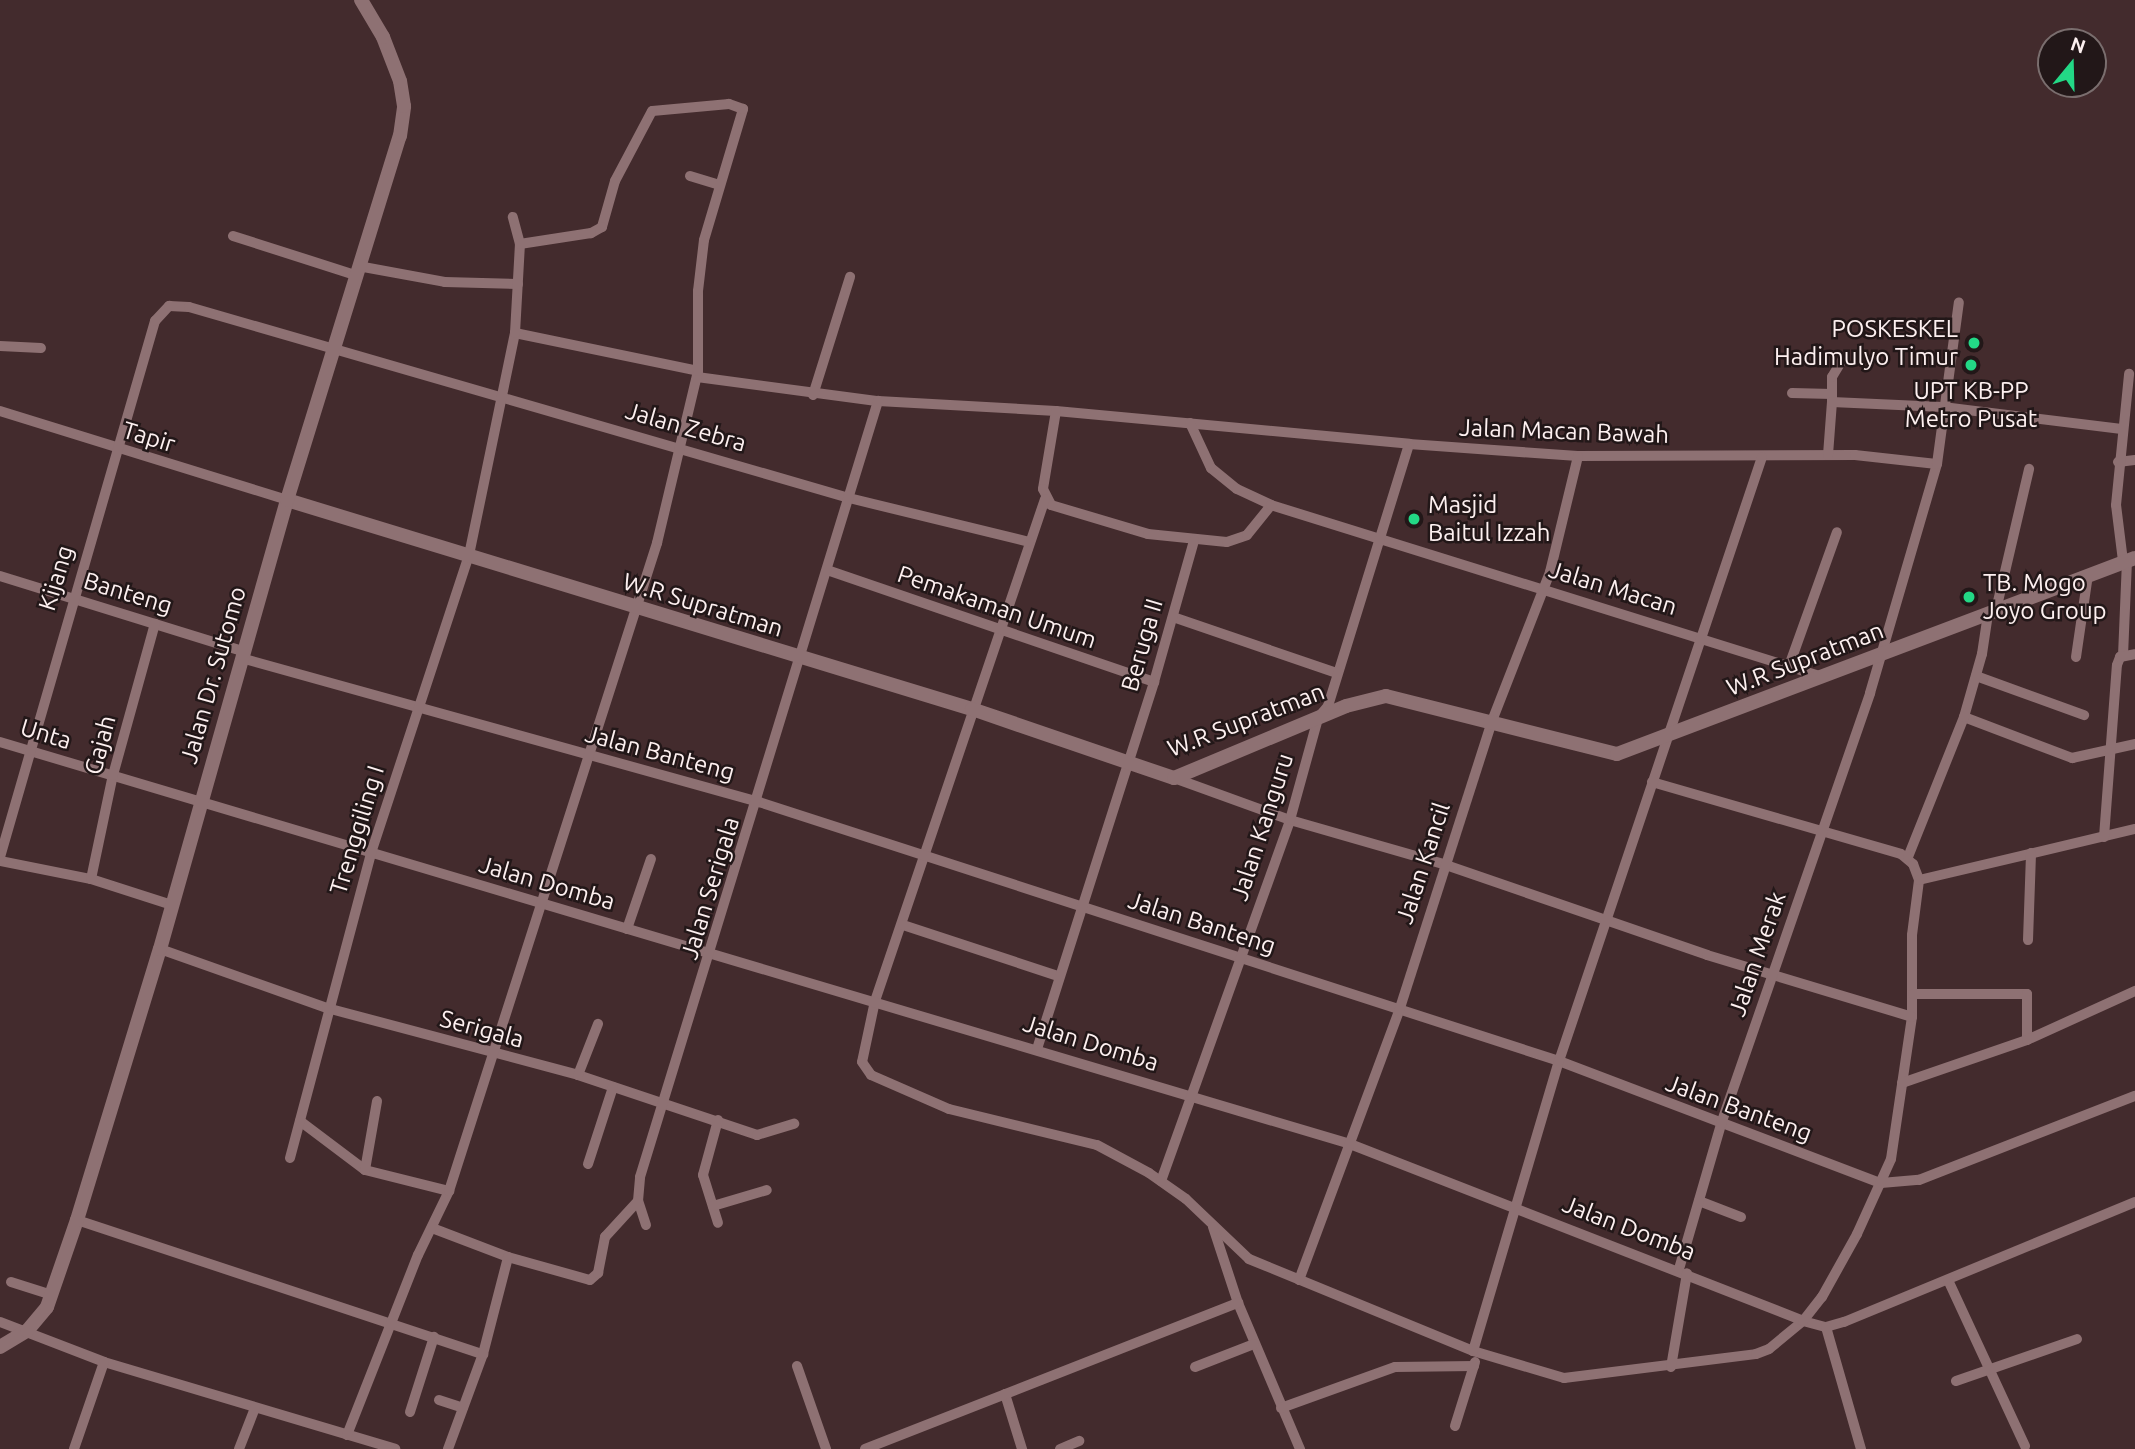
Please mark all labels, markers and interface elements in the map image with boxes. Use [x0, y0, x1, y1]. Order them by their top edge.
north arrow [2037, 28, 2107, 98]
text: N [2068, 32, 2088, 58]
place label: POSKESKEL Hadimulyo Timur [1774, 315, 1958, 371]
marker: POSKESKEL Hadimulyo Timur [1964, 333, 1984, 353]
marker: UPT KB-PP Metro Pusat [1963, 357, 1979, 373]
place label: UPT KB-PP Metro Pusat [1905, 377, 2037, 433]
street label: Jalan Zebra [622, 396, 750, 458]
street label: Jalan Macan Bawah [1459, 413, 1669, 449]
street label: Tapir [119, 415, 179, 459]
place label: Masjid Baitul Izzah [1428, 491, 1551, 547]
marker: Masjid Baitul Izzah [1406, 511, 1422, 527]
street label: Kijang [32, 542, 80, 614]
street label: Jalan Macan [1546, 555, 1680, 621]
street label: Pemakaman Umum [894, 559, 1100, 655]
street label: Banteng [80, 566, 176, 620]
street label: W.R Supratman [620, 567, 786, 643]
place label: TB. Mogo Joyo Group [1983, 569, 2107, 625]
street label: Jalan Dr. Sutomo [174, 583, 252, 767]
marker: TB. Mogo Joyo Group [1961, 589, 1977, 605]
street label: Beruga II [1115, 595, 1169, 695]
street label: W.R Supratman [1722, 616, 1888, 702]
street label: W.R Supratman [1163, 677, 1329, 763]
street label: Gajah [78, 712, 122, 778]
street label: Unta [17, 713, 75, 755]
street label: Jalan Banteng [582, 719, 738, 787]
street label: Jalan Kanguru [1225, 750, 1299, 904]
street label: Trenggiling I [324, 762, 390, 898]
street label: Jalan Kancil [1390, 799, 1456, 927]
street label: Jalan Serigala [675, 813, 745, 963]
street label: Jalan Domba [476, 850, 618, 916]
street label: Jalan Banteng [1125, 886, 1279, 960]
street label: Jalan Merak [1722, 888, 1792, 1020]
street label: Serigala [437, 1004, 527, 1054]
street label: Jalan Domba [1020, 1009, 1162, 1077]
street label: Jalan Banteng [1662, 1068, 1816, 1148]
street label: Jalan Domba [1558, 1189, 1700, 1267]

